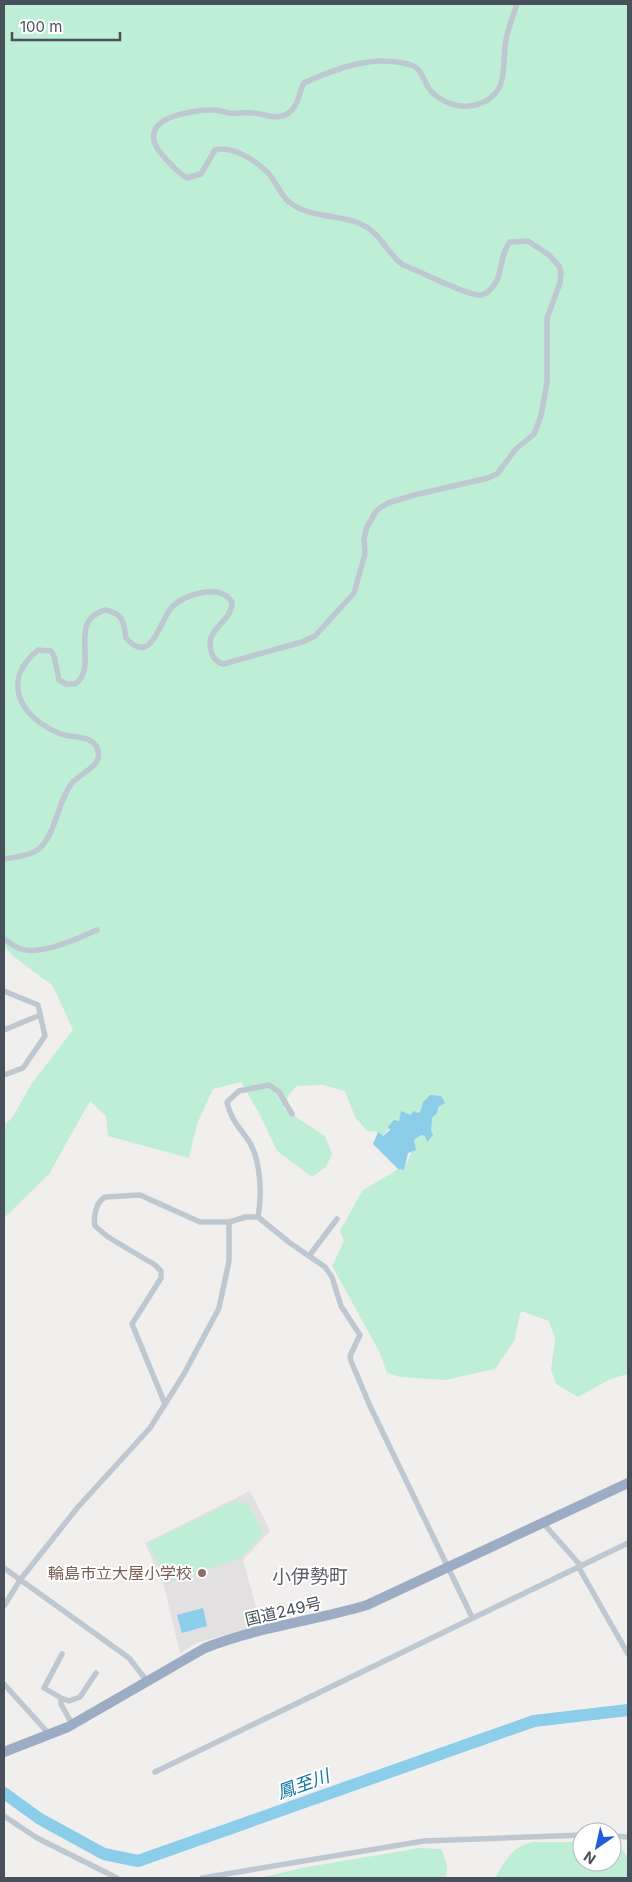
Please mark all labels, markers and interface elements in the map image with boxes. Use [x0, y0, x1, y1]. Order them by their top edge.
scale bar [12, 10, 120, 42]
text: 100 m [20, 17, 62, 36]
place label: 輪島市立大屋小学校 [48, 1563, 192, 1583]
district label: 小伊勢町 [272, 1565, 348, 1588]
marker: 輪島市立大屋小学校 [196, 1567, 208, 1579]
street label: 国道249号 [243, 1593, 323, 1629]
water label: 鳳至川 [274, 1764, 334, 1803]
north arrow [572, 1822, 622, 1872]
text: N [580, 1848, 599, 1868]

